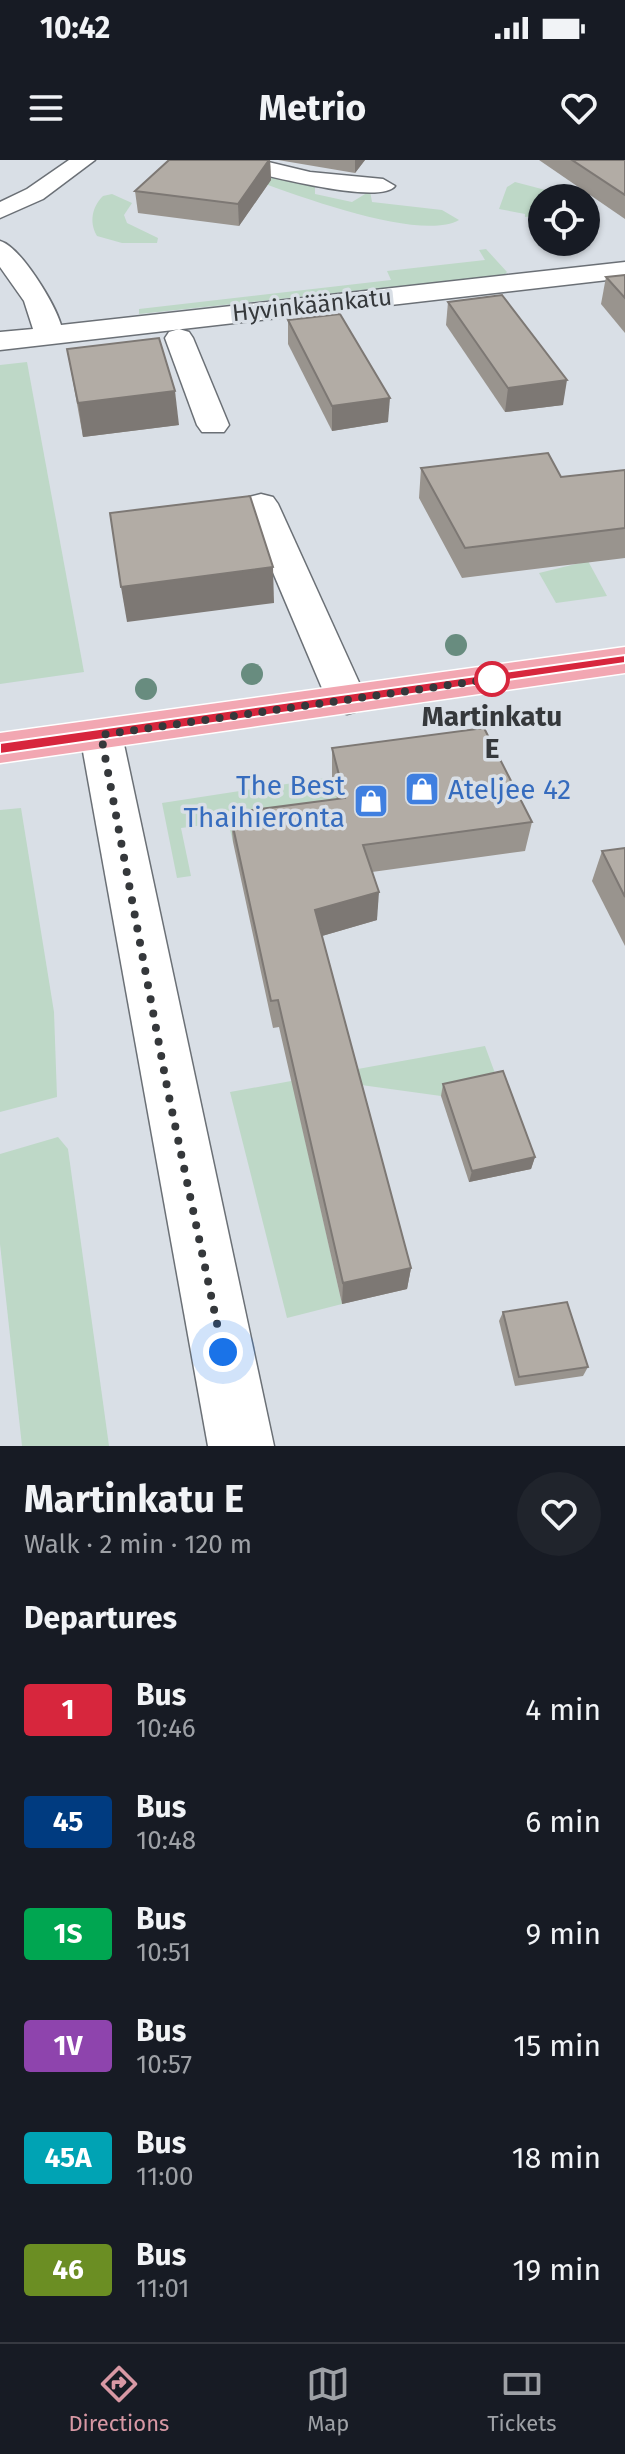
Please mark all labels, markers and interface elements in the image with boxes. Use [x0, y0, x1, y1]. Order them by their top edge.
text: 10:42 [40, 10, 110, 46]
icon: menu [24, 86, 68, 130]
text: Metrio [259, 86, 366, 130]
icon: heart [557, 86, 601, 130]
map controls [528, 184, 600, 256]
button: locate [528, 184, 600, 256]
street label: Hyvinkäänkatu [231, 283, 393, 327]
marker: Martinkatu E [475, 662, 509, 696]
place label: Martinkatu E [422, 700, 562, 765]
place label: The Best Thaihieronta [184, 769, 346, 834]
shop icon: Ateljee 42 [403, 770, 441, 808]
place label: Ateljee 42 [448, 773, 571, 806]
shop icon: The Best Thaihieronta [352, 782, 390, 820]
your location [203, 1332, 243, 1372]
button: heart [517, 1472, 601, 1556]
text: Martinkatu E [24, 1476, 244, 1522]
text: Walk · 2 min · 120 m [24, 1529, 252, 1560]
text: Departures [24, 1600, 177, 1636]
text: Bus [136, 1677, 186, 1713]
text: 4 min [525, 1692, 601, 1728]
text: 1 [62, 1693, 75, 1726]
text: 10:46 [136, 1713, 196, 1744]
text: Bus [136, 1789, 186, 1825]
text: 6 min [525, 1804, 601, 1840]
text: 45 [53, 1805, 83, 1838]
text: 10:48 [136, 1825, 196, 1856]
text: Bus [136, 1901, 186, 1937]
text: 9 min [526, 1916, 601, 1952]
text: 1S [53, 1917, 83, 1950]
text: 10:51 [136, 1937, 191, 1968]
text: Bus [136, 2013, 186, 2049]
text: 15 min [513, 2028, 601, 2064]
text: 1V [54, 2029, 82, 2062]
text: 10:57 [136, 2049, 192, 2080]
text: Bus [136, 2125, 186, 2161]
text: 18 min [512, 2140, 601, 2176]
text: 45A [44, 2141, 92, 2174]
text: 11:00 [136, 2161, 193, 2192]
text: Bus [136, 2237, 186, 2273]
text: 19 min [513, 2252, 601, 2288]
text: 46 [52, 2253, 84, 2286]
text: 11:01 [136, 2273, 190, 2304]
tab: Directions [68, 2362, 169, 2437]
tab: Map [306, 2362, 350, 2437]
tab: Tickets [487, 2362, 557, 2437]

